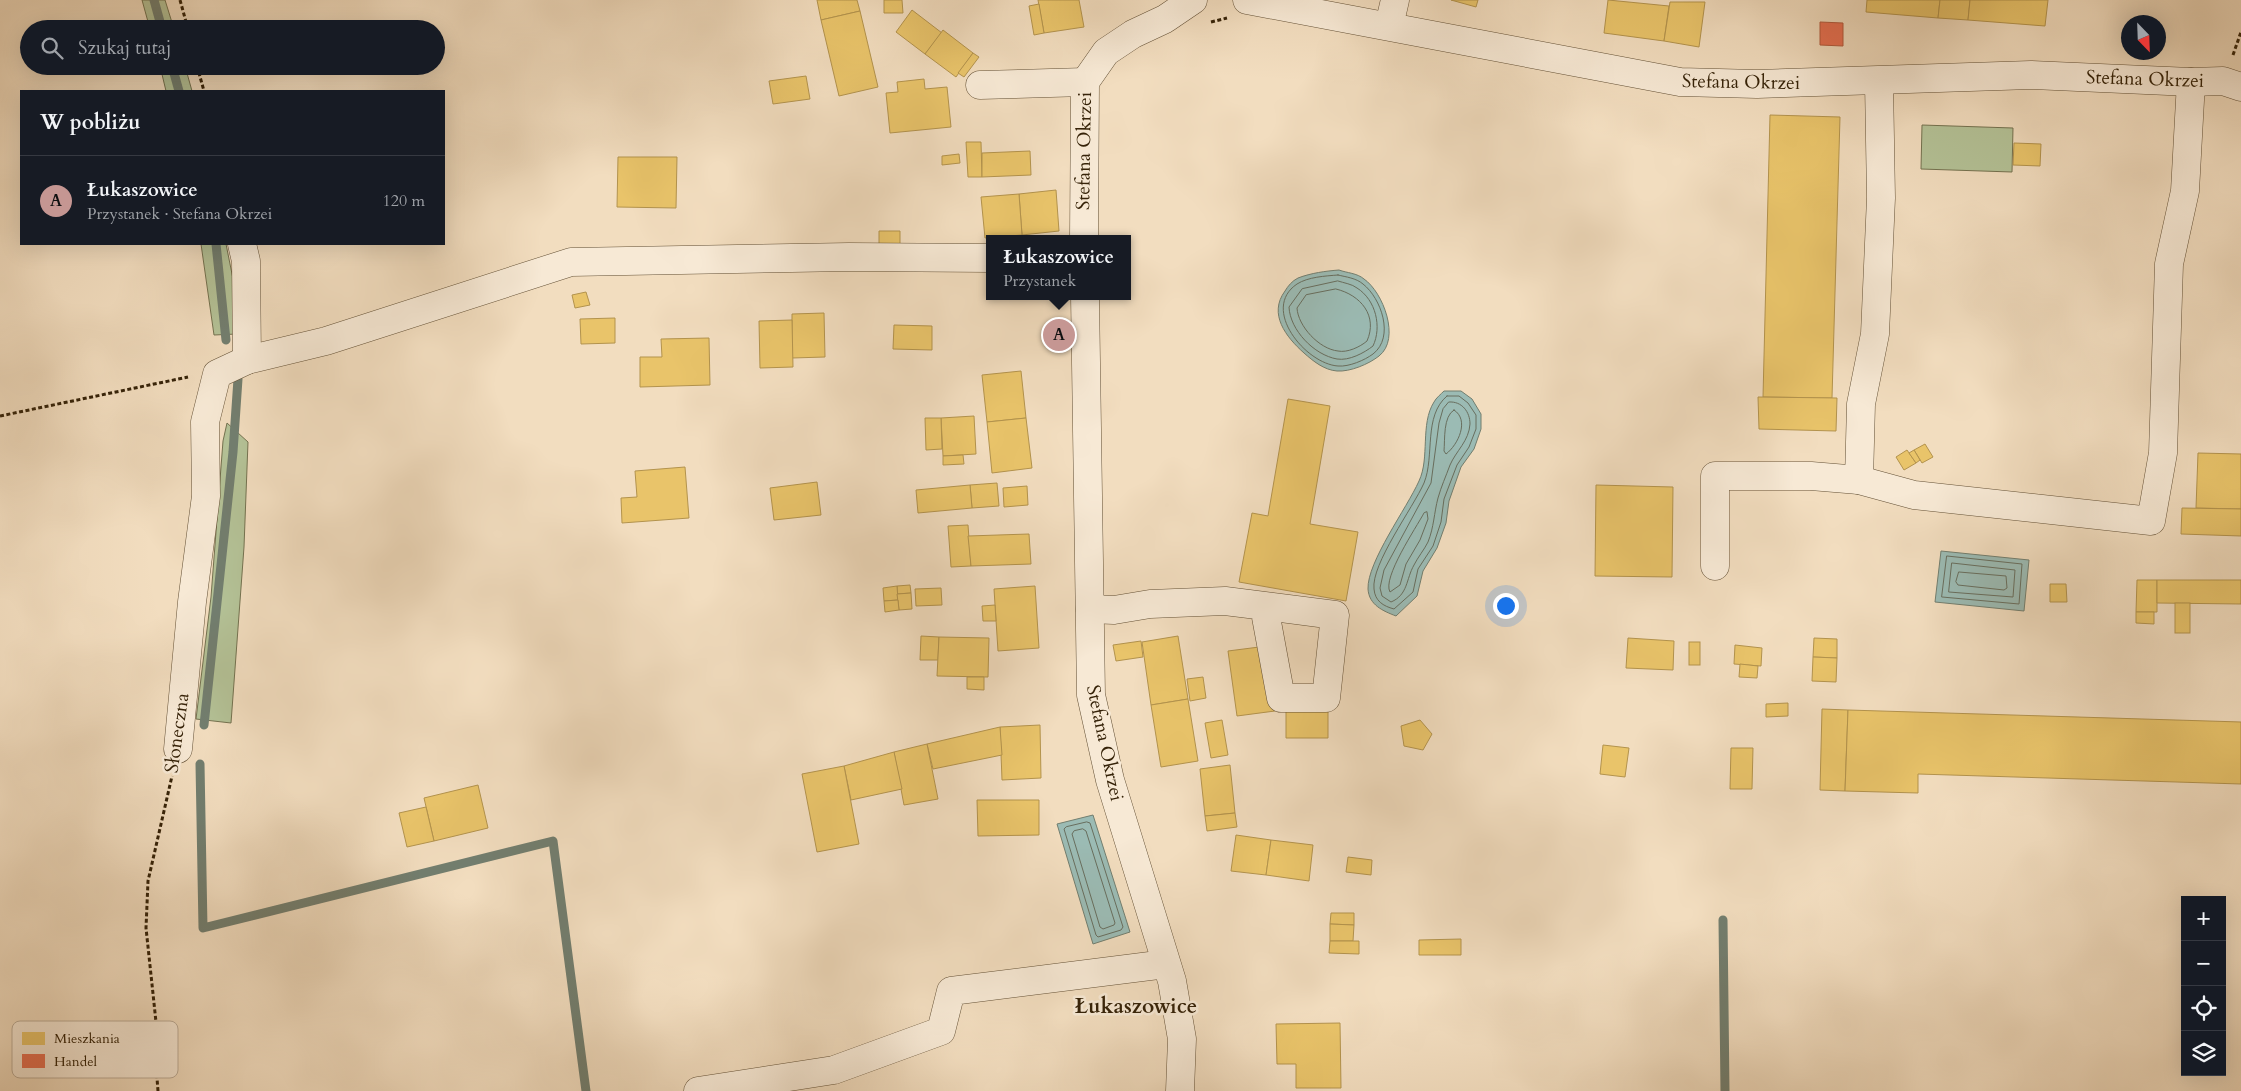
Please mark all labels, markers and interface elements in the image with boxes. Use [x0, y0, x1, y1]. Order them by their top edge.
north arrow [2121, 15, 2166, 60]
search box [20, 20, 445, 75]
icon: search [38, 34, 66, 62]
text: Szukaj tutaj [78, 35, 171, 61]
street label: Stefana Okrzei [2085, 64, 2205, 94]
street label: Stefana Okrzei [1682, 68, 1800, 96]
street label: Stefana Okrzei [1070, 92, 1098, 210]
text: W pobliżu [40, 108, 141, 137]
text: Łukaszowice [87, 177, 198, 203]
text: A [50, 190, 62, 212]
text: 120 m [383, 190, 425, 212]
text: Przystanek · Stefana Okrzei [87, 203, 272, 225]
popup [986, 235, 1131, 300]
text: Łukaszowice [1003, 244, 1114, 270]
text: Przystanek [1003, 270, 1076, 292]
pin: A [1043, 316, 1075, 354]
your location [1493, 593, 1519, 619]
street label: Stefana Okrzei [1080, 682, 1130, 804]
street label: Słoneczna [159, 691, 195, 775]
map controls [2181, 896, 2226, 1076]
button: + [2181, 896, 2226, 941]
button: − [2181, 941, 2226, 986]
button: locate [2181, 986, 2226, 1031]
district label: Łukaszowice [1075, 992, 1197, 1021]
legend [12, 1021, 178, 1078]
text: Mieszkania [54, 1029, 120, 1048]
button: layers [2181, 1031, 2226, 1076]
text: Handel [54, 1052, 98, 1071]

